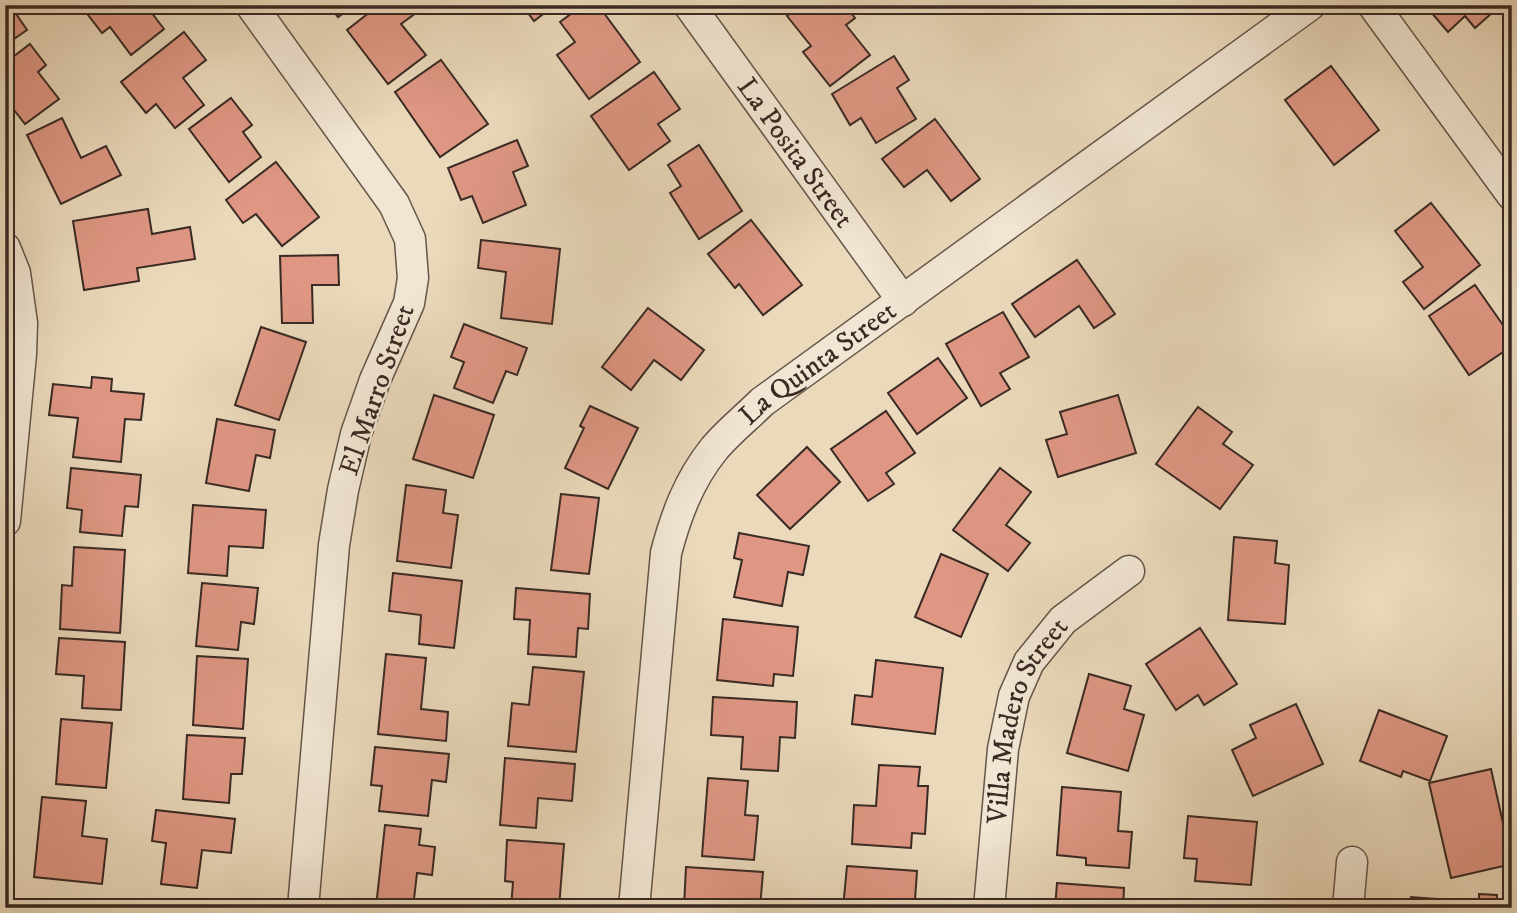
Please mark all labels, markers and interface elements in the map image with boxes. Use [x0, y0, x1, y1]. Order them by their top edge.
street label: La Posita Street [730, 70, 862, 235]
street label: La Quinta Street [731, 293, 903, 433]
street label: El Marro Street [331, 300, 423, 480]
street label: Villa Madero Street [979, 610, 1076, 826]

